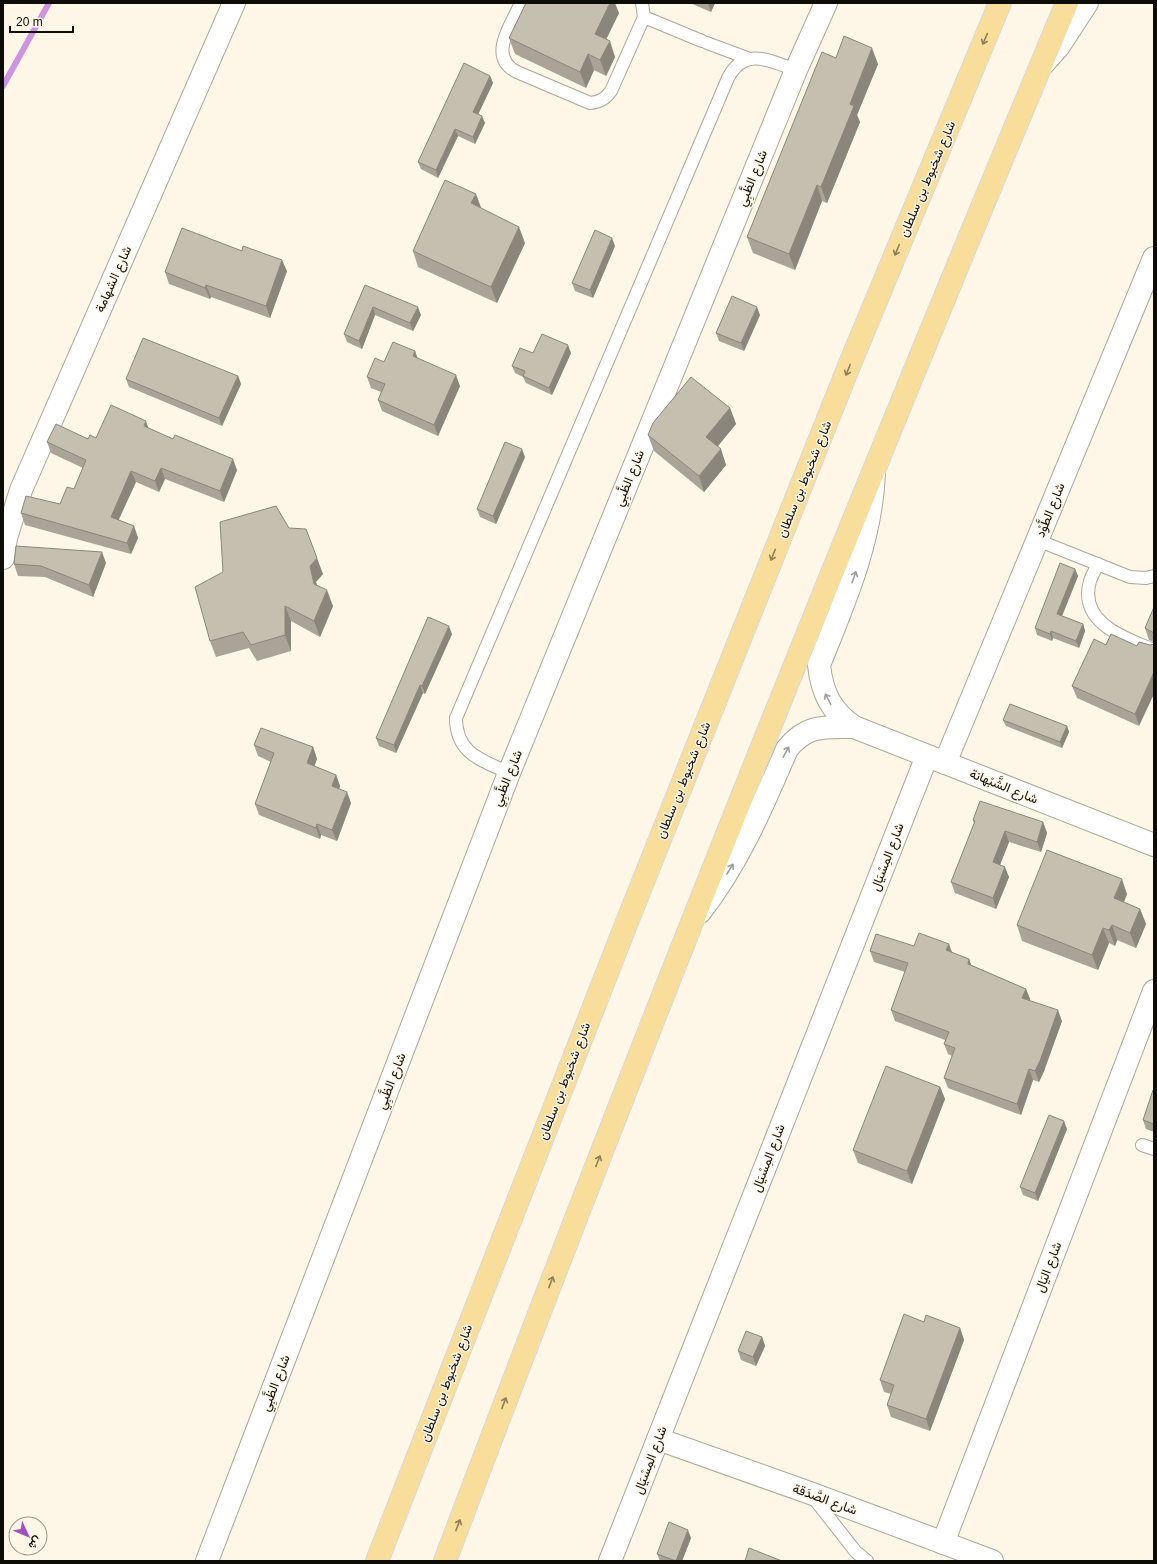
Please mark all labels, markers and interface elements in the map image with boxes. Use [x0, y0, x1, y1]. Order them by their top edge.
scale bar [10, 8, 73, 34]
text: 20 m [16, 15, 43, 29]
one-way arrow [981, 33, 988, 45]
street label: شارع شخبوط بن سلطان [896, 119, 960, 240]
street label: شارع الظَّبِي [733, 147, 773, 210]
street label: شارع الشهامة [92, 243, 136, 315]
one-way arrow [893, 243, 901, 255]
one-way arrow [843, 363, 851, 375]
street label: شارع شخبوط بن سلطان [774, 418, 836, 540]
street label: شارع الظَّبِي [610, 447, 650, 510]
street label: شارع الطَّوْد [1031, 480, 1070, 540]
one-way arrow [769, 549, 777, 561]
one-way arrow [851, 571, 858, 584]
one-way arrow [823, 693, 831, 705]
street label: شارع شخبوط بن سلطان [653, 719, 715, 841]
one-way arrow [783, 746, 790, 758]
street label: شارع الظَّبِي [488, 747, 528, 810]
street label: شارع الشَّبْهانة [967, 765, 1041, 808]
street label: شارع المِسْيَال [867, 821, 909, 894]
one-way arrow [726, 864, 734, 875]
street label: شارع شخبوط بن سلطان [535, 1020, 595, 1143]
street label: شارع الظَّبِي [372, 1050, 412, 1113]
street label: شارع المِسْيَال [748, 1122, 790, 1195]
one-way arrow [595, 1155, 603, 1167]
street label: شارع اليَال [1032, 1240, 1066, 1295]
one-way arrow [548, 1276, 556, 1288]
street label: شارع شخبوط بن سلطان [417, 1322, 477, 1445]
street label: شارع الظَّبِي [256, 1352, 296, 1415]
one-way arrow [501, 1397, 509, 1409]
street label: شارع المِسْيَال [630, 1424, 672, 1497]
street label: شارع الصَّدَقة [790, 1480, 859, 1519]
north arrow [8, 1516, 48, 1556]
one-way arrow [455, 1519, 463, 1531]
text: ش [26, 1533, 44, 1552]

